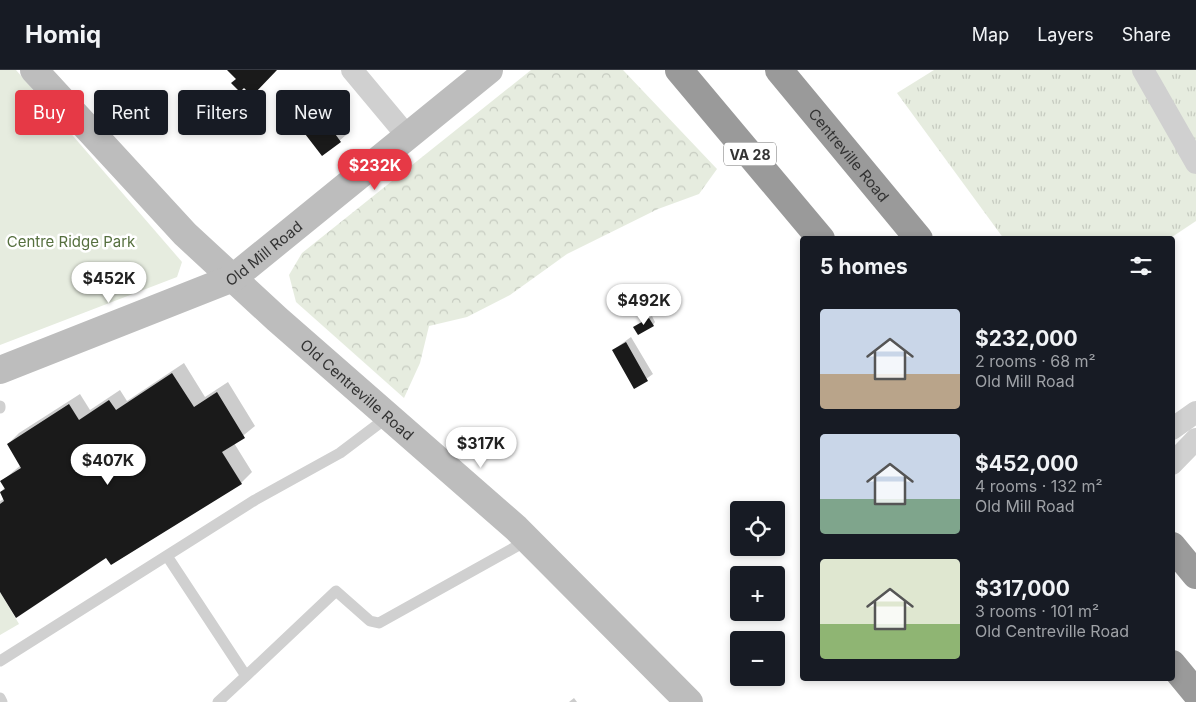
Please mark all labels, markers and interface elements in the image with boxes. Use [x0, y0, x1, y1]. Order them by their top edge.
text: Homiq [25, 20, 101, 49]
text: Map [972, 24, 1009, 45]
text: Layers [1037, 24, 1094, 45]
text: Share [1122, 24, 1171, 45]
chip: Buy [15, 90, 84, 135]
chip: Rent [94, 90, 168, 135]
chip: Filters [178, 90, 266, 135]
chip: New [276, 90, 350, 135]
street label: Centreville Road [805, 104, 893, 205]
road number: VA 28 [724, 142, 776, 166]
pin: $232K [340, 148, 410, 191]
text: $232K [349, 155, 401, 175]
street label: Old Mill Road [223, 216, 306, 289]
park label: Centre Ridge Park [7, 232, 136, 251]
icon: filters [1127, 252, 1155, 280]
text: 5 homes [820, 254, 908, 279]
pin: $452K [74, 262, 144, 304]
text: $452K [82, 268, 136, 288]
pin: $492K [609, 284, 679, 326]
text: $492K [617, 290, 671, 310]
text: $232,000 [975, 326, 1078, 351]
icon: home [860, 329, 920, 389]
street label: Old Centreville Road [297, 335, 418, 444]
text: 2 rooms · 68 m² [975, 351, 1096, 371]
text: Old Mill Road [975, 371, 1075, 391]
pin: $317K [446, 426, 516, 469]
text: $317K [457, 433, 505, 453]
pin: $407K [73, 444, 143, 486]
text: $407K [82, 450, 134, 470]
text: $452,000 [975, 451, 1078, 476]
icon: home [860, 454, 920, 514]
text: 4 rooms · 132 m² [975, 476, 1103, 496]
text: Old Mill Road [975, 496, 1075, 516]
map controls [730, 501, 785, 686]
button: locate [730, 501, 785, 556]
button: + [730, 566, 785, 621]
text: $317,000 [975, 576, 1070, 601]
icon: home [860, 579, 920, 639]
text: 3 rooms · 101 m² [975, 601, 1099, 621]
text: Old Centreville Road [975, 621, 1129, 641]
button: − [730, 631, 785, 686]

